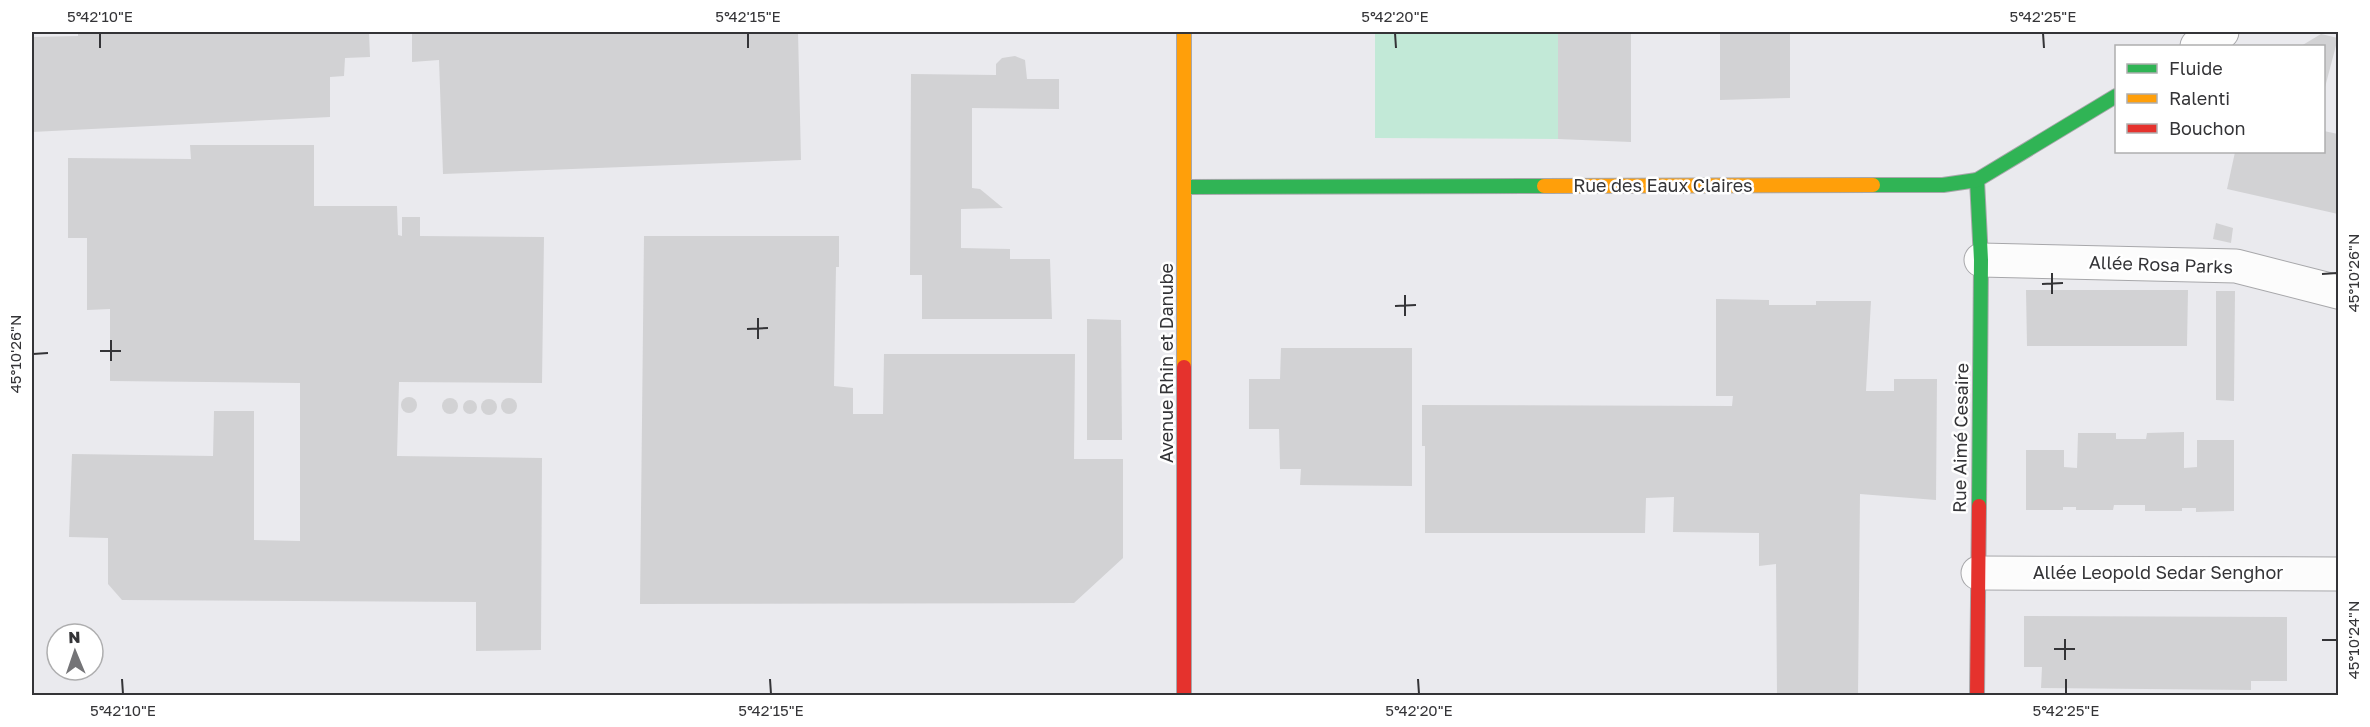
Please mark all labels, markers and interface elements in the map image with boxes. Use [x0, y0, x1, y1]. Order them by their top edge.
text: 5°42'10"E [67, 7, 133, 25]
text: 5°42'15"E [715, 7, 781, 25]
text: 5°42'20"E [1361, 7, 1429, 25]
text: 5°42'25"E [2010, 7, 2076, 25]
legend [2115, 45, 2325, 153]
text: Fluide [2169, 57, 2223, 79]
text: Ralenti [2169, 87, 2230, 109]
text: Bouchon [2169, 117, 2246, 139]
street label: Rue des Eaux Claires [1573, 174, 1753, 196]
text: 45°10'26"N [2344, 234, 2362, 312]
street label: Allée Rosa Parks [2089, 250, 2233, 278]
street label: Avenue Rhin et Danube [1155, 263, 1177, 463]
text: 45°10'26"N [6, 315, 24, 393]
street label: Rue Aimé Cesaire [1948, 363, 1972, 513]
street label: Allée Leopold Sedar Senghor [2033, 561, 2283, 583]
text: 45°10'24"N [2344, 601, 2362, 679]
north arrow [45, 622, 105, 682]
text: N [68, 627, 81, 647]
text: 5°42'10"E [90, 701, 156, 719]
text: 5°42'15"E [738, 701, 804, 719]
text: 5°42'20"E [1385, 701, 1453, 719]
text: 5°42'25"E [2033, 701, 2099, 719]

